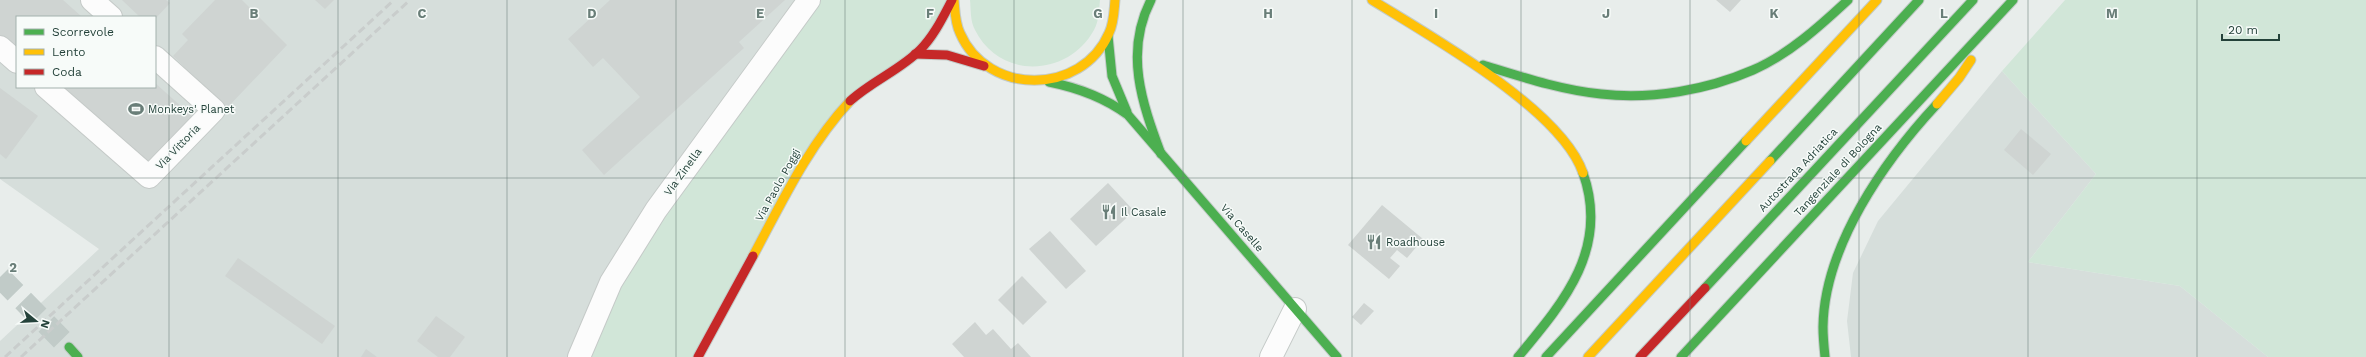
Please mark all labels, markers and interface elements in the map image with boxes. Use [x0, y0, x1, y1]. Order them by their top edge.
text: B [250, 6, 259, 21]
text: C [418, 6, 427, 21]
text: D [587, 6, 597, 21]
text: E [756, 6, 764, 21]
text: F [926, 6, 934, 21]
text: G [1093, 6, 1103, 21]
text: H [1263, 6, 1273, 21]
text: I [1434, 6, 1438, 21]
text: J [1602, 6, 1610, 21]
text: K [1769, 6, 1779, 21]
text: L [1940, 6, 1948, 21]
text: M [2106, 6, 2118, 21]
legend [16, 16, 156, 88]
scale bar [2222, 16, 2279, 42]
text: 20 m [2228, 23, 2258, 37]
text: Scorrevole [52, 25, 114, 39]
text: Lento [52, 45, 86, 59]
text: Coda [52, 65, 82, 79]
sports icon: Monkeys' Planet [127, 100, 145, 118]
place label: Monkeys' Planet [148, 103, 235, 116]
street label: Tangenziale di Bologna [1792, 121, 1884, 219]
street label: Via Vittoria [153, 122, 203, 172]
street label: Autostrada Adriatica [1756, 125, 1840, 215]
street label: Via Zinella [661, 146, 705, 198]
street label: Via Paolo Poggi [753, 146, 803, 224]
street label: Via Caselle [1218, 202, 1266, 254]
restaurant icon: Il Casale [1100, 203, 1118, 221]
place label: Il Casale [1121, 206, 1166, 219]
restaurant icon: Roadhouse [1365, 233, 1383, 251]
place label: Roadhouse [1386, 236, 1445, 249]
text: 2 [9, 260, 17, 275]
north arrow [16, 301, 56, 341]
text: N [38, 318, 52, 330]

